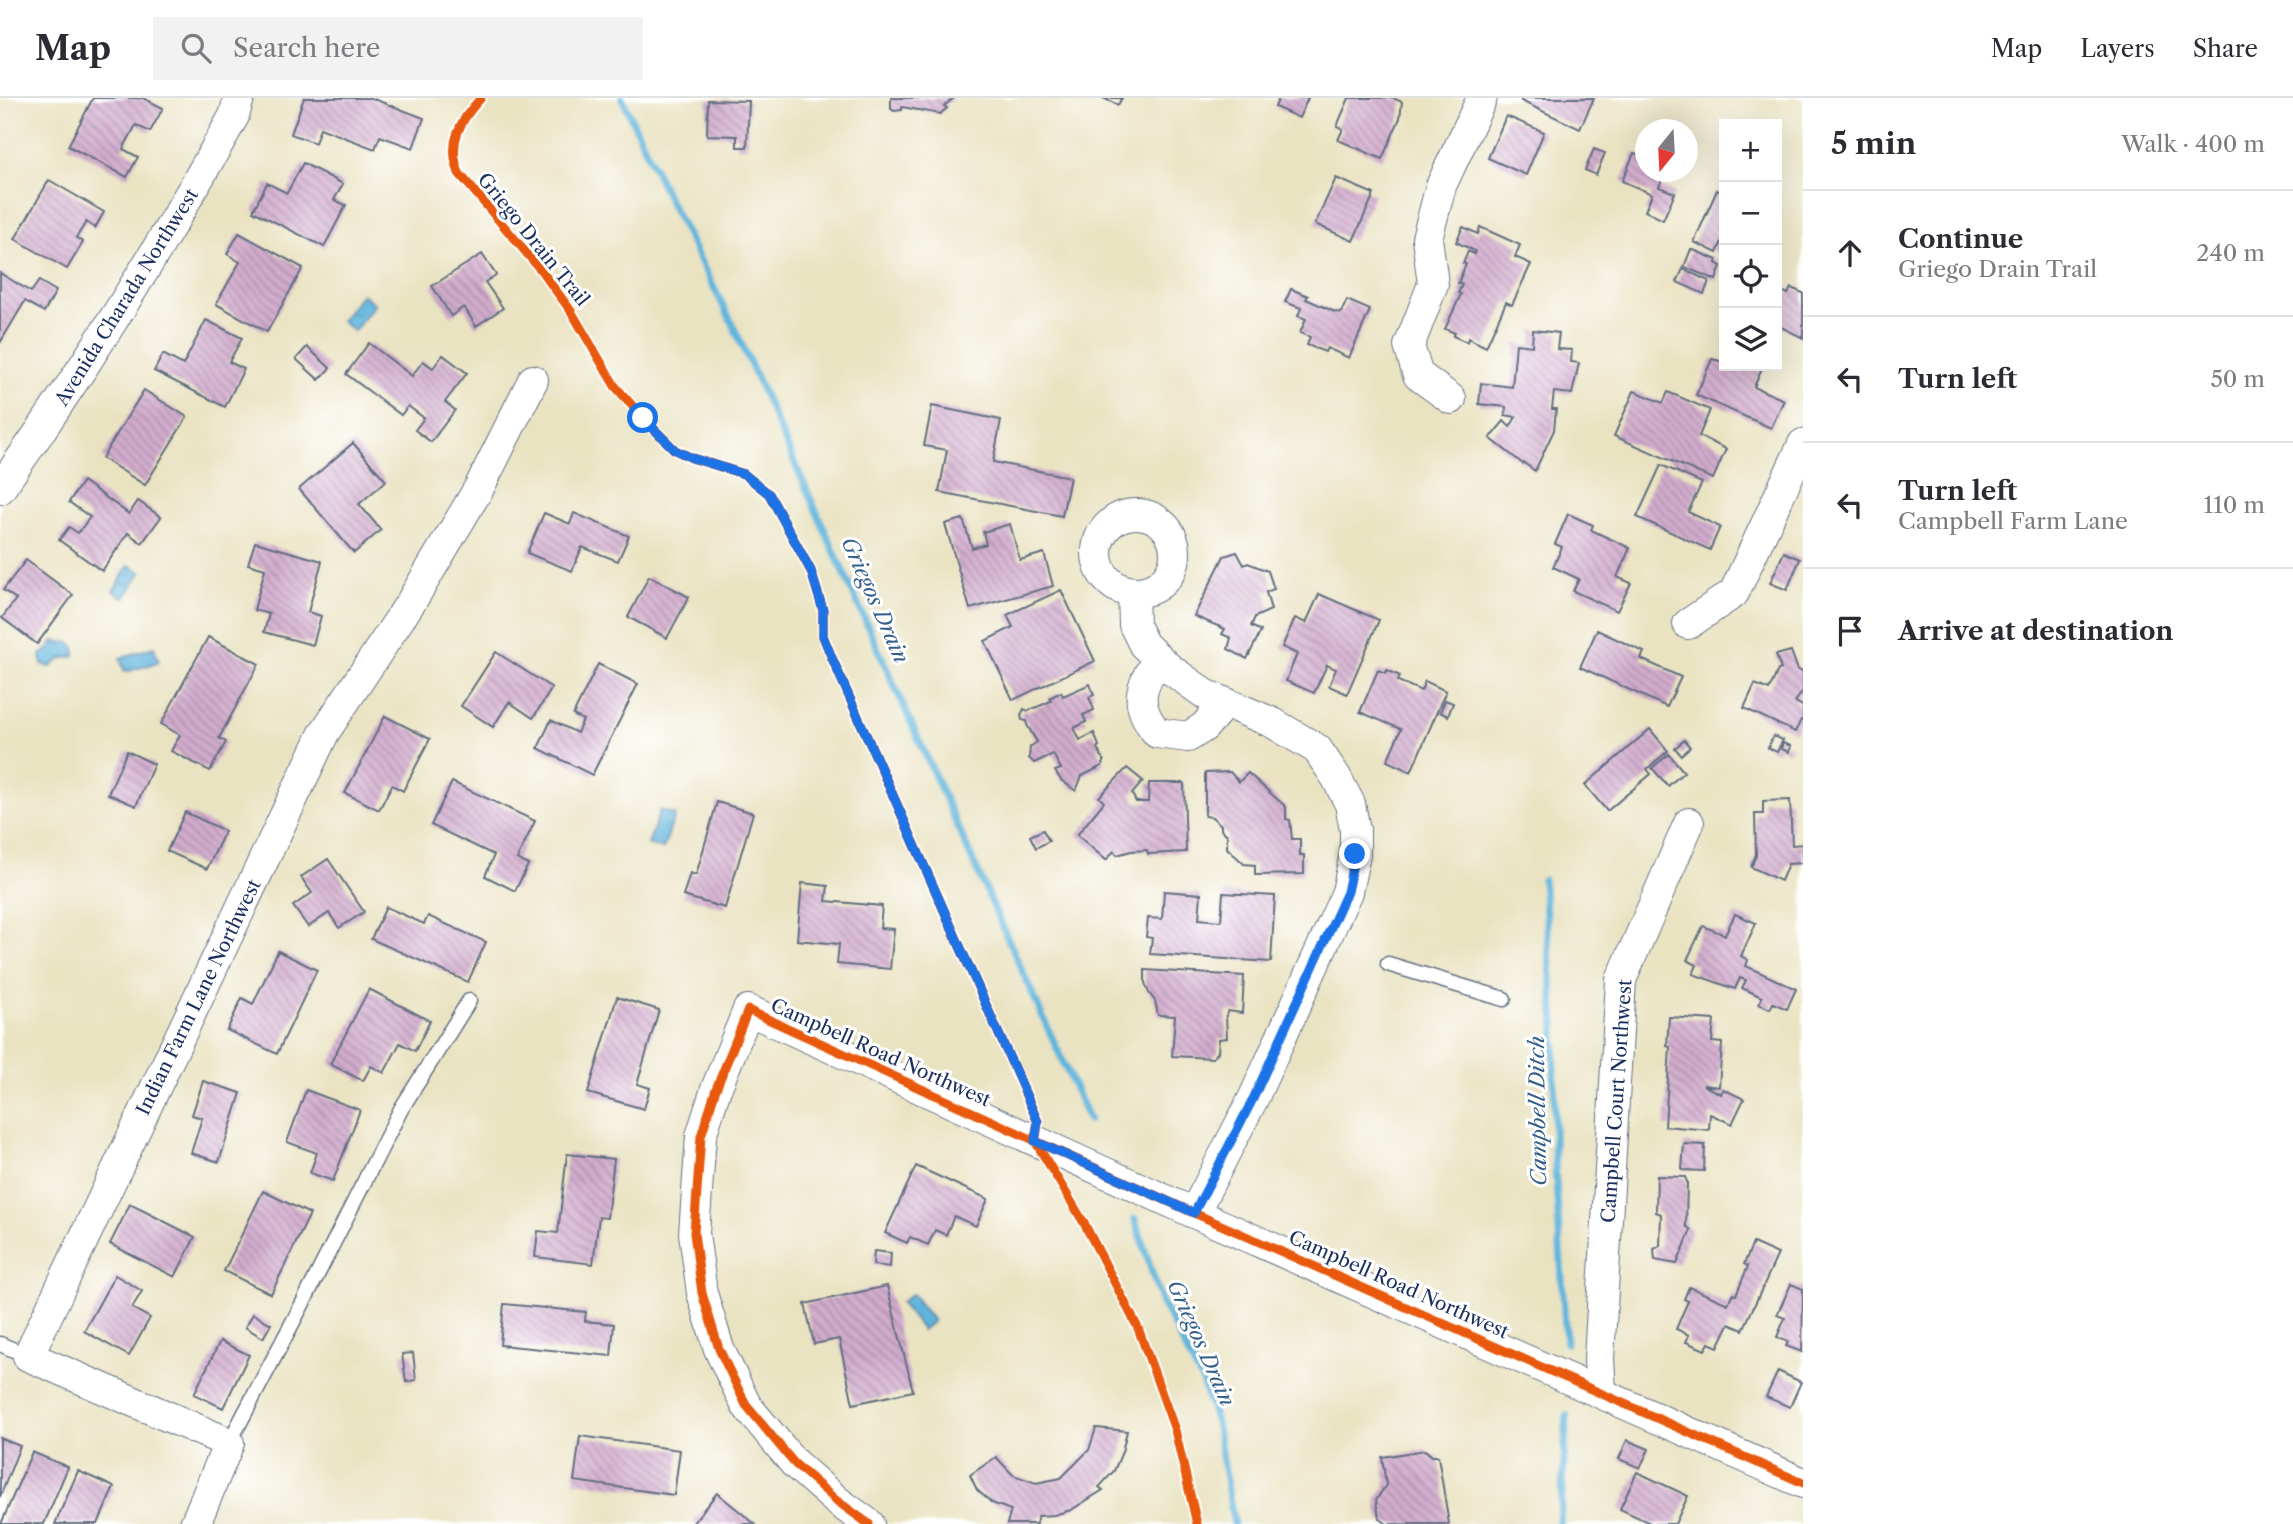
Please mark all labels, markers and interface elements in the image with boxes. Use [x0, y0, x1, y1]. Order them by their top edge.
search box [153, 17, 643, 80]
text: Map [35, 28, 111, 69]
icon: search [177, 29, 215, 67]
text: Search here [233, 32, 380, 64]
text: Map [1991, 34, 2042, 63]
text: Layers [2080, 34, 2155, 63]
text: Share [2193, 34, 2258, 63]
north arrow [1635, 119, 1698, 182]
map controls [1719, 119, 1782, 371]
button: + [1719, 119, 1782, 182]
text: 5 min [1831, 125, 1916, 162]
text: Walk · 400 m [2121, 130, 2265, 158]
street label: Griego Drain Trail [473, 168, 595, 311]
button: − [1719, 182, 1782, 245]
street label: Avenida Charada Northwest [49, 184, 203, 411]
text: Continue [1898, 223, 2023, 255]
icon: ahead [1831, 234, 1869, 272]
text: 240 m [2196, 239, 2265, 267]
button: locate [1719, 245, 1782, 308]
text: Griego Drain Trail [1898, 255, 2097, 283]
button: layers [1719, 308, 1782, 371]
icon: left [1831, 360, 1869, 398]
text: Turn left [1898, 363, 2017, 395]
text: 50 m [2210, 365, 2265, 393]
route start [627, 402, 658, 433]
text: Turn left [1898, 475, 2017, 507]
icon: left [1831, 486, 1869, 524]
text: 110 m [2204, 491, 2265, 519]
text: Campbell Farm Lane [1898, 507, 2128, 535]
water label: Griegos Drain [837, 533, 914, 667]
icon: arrive [1831, 612, 1869, 650]
text: Arrive at destination [1898, 615, 2173, 647]
route end [1339, 838, 1370, 869]
street label: Indian Farm Lane Northwest [131, 875, 266, 1119]
street label: Campbell Court Northwest [1597, 978, 1637, 1224]
street label: Campbell Road Northwest [767, 993, 995, 1112]
water label: Campbell Ditch [1524, 1036, 1551, 1186]
street label: Campbell Road Northwest [1285, 1225, 1513, 1344]
water label: Griegos Drain [1163, 1276, 1240, 1410]

